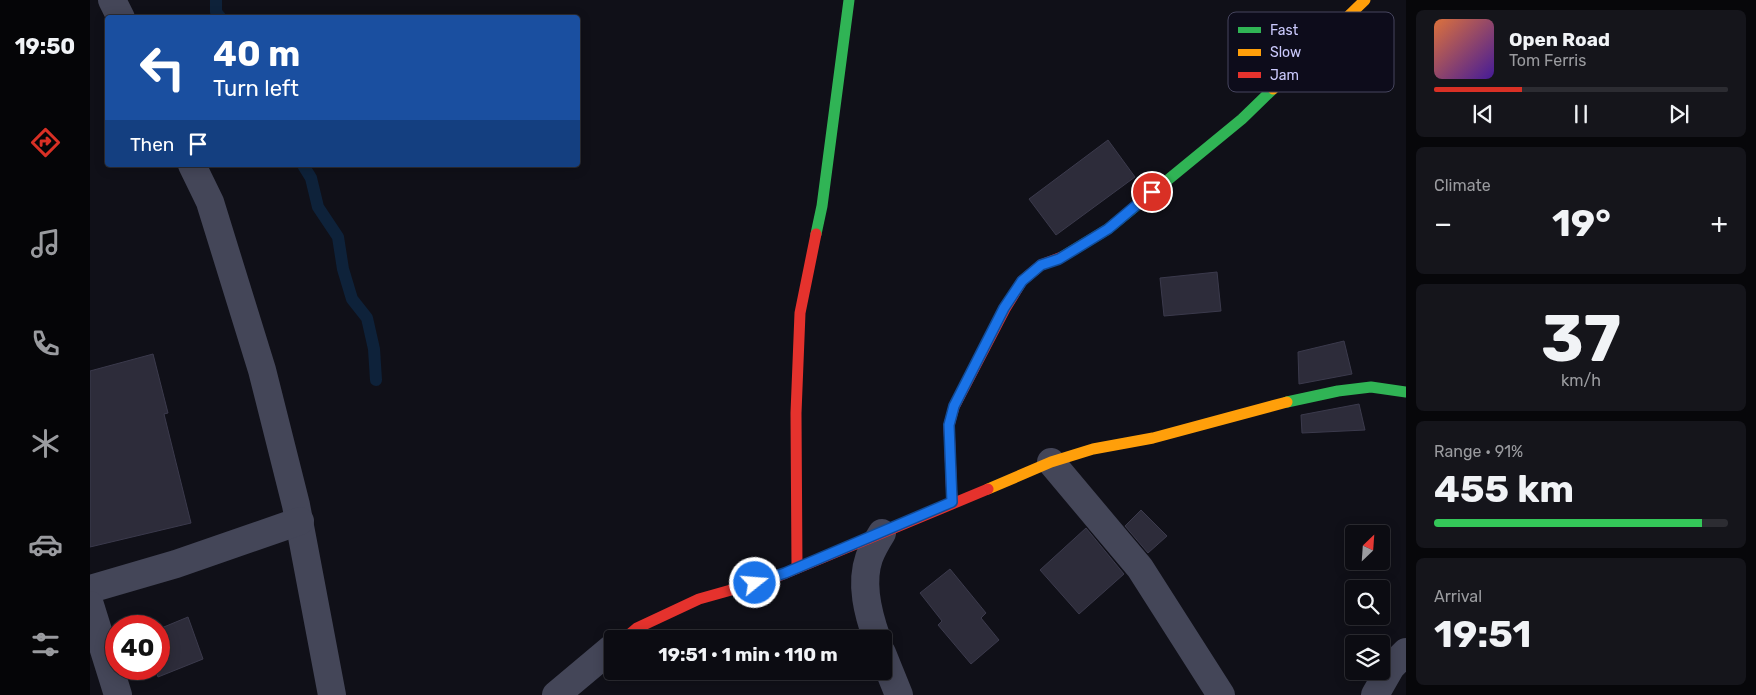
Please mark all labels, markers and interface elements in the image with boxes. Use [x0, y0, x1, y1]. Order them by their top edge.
legend [1228, 12, 1394, 92]
text: Fast [1270, 22, 1299, 39]
text: Open Road [1509, 28, 1610, 51]
text: 19:50 [15, 33, 75, 60]
text: 40 m [213, 33, 300, 75]
icon: left [130, 35, 195, 100]
text: Slow [1270, 44, 1301, 61]
text: Tom Ferris [1509, 51, 1586, 70]
text: Jam [1270, 67, 1299, 84]
text: Turn left [213, 75, 299, 102]
icon: previous [1469, 100, 1497, 128]
icon: pause [1567, 100, 1595, 128]
icon: next [1665, 100, 1693, 128]
icon: directions [28, 125, 63, 160]
icon: arrive [184, 130, 212, 158]
text: Then [130, 133, 174, 156]
pin [1131, 171, 1173, 213]
text: Climate [1434, 176, 1491, 195]
icon: arrive [1138, 178, 1166, 206]
text: 19° [1552, 200, 1611, 246]
text: − [1434, 207, 1452, 240]
text: + [1711, 207, 1728, 240]
icon: music [28, 226, 63, 261]
text: 37 [1541, 300, 1621, 377]
icon: phone [28, 326, 63, 361]
text: km/h [1561, 371, 1601, 390]
icon: climate [28, 426, 63, 461]
text: Range · 91% [1434, 442, 1523, 461]
text: 455 km [1434, 466, 1574, 512]
north arrow [1345, 525, 1390, 570]
map controls [1345, 525, 1390, 680]
icon: car [28, 527, 63, 562]
position arrow [728, 556, 780, 608]
button: search [1345, 580, 1390, 625]
text: Arrival [1434, 587, 1482, 606]
text: 19:51 [1434, 611, 1532, 657]
speed limit sign: 40 [105, 615, 170, 680]
icon: filters [28, 627, 63, 662]
button: layers [1345, 635, 1390, 680]
text: 19:51 · 1 min · 110 m [658, 643, 838, 666]

